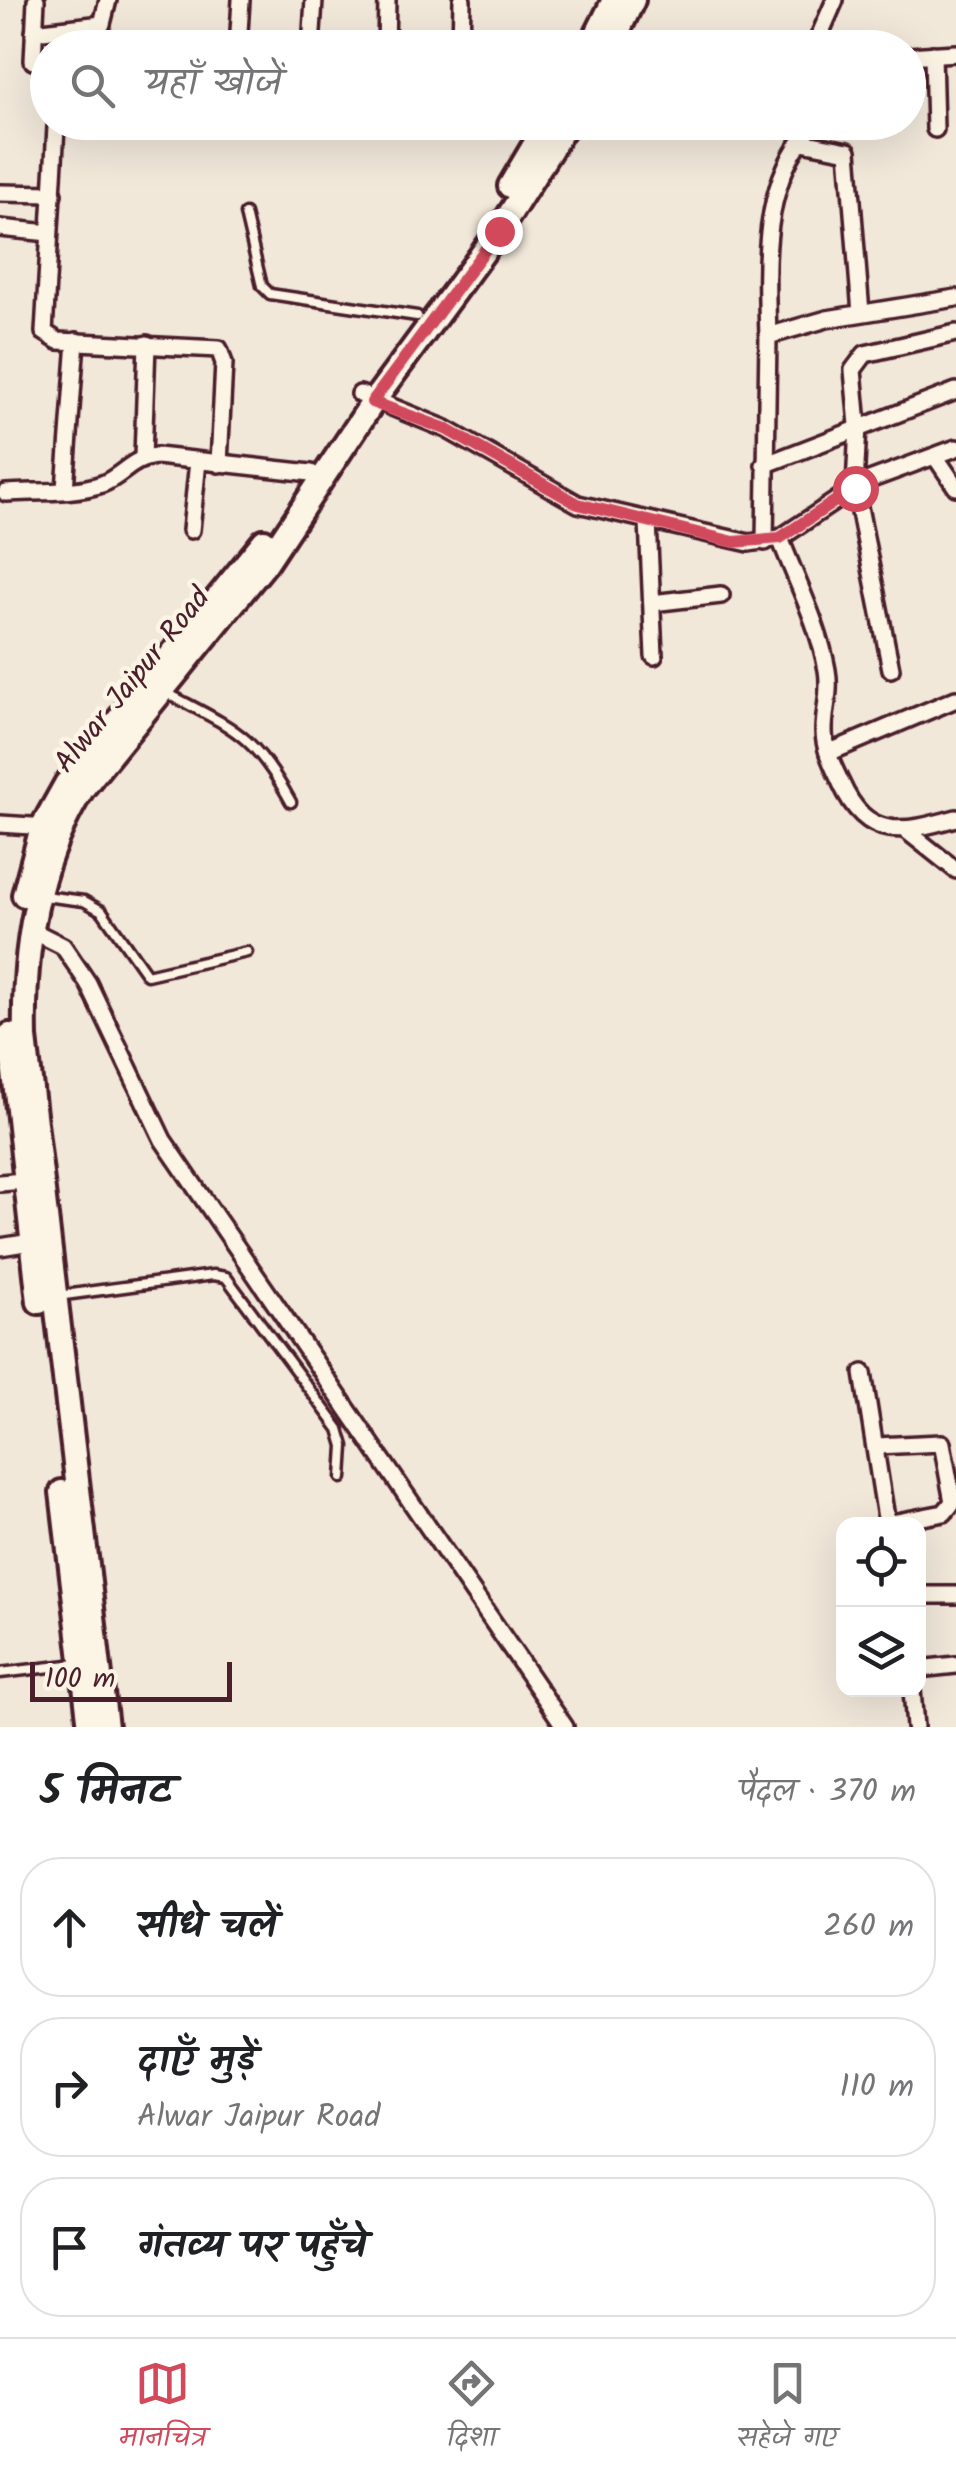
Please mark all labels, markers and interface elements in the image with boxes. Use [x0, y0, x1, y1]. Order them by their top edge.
search box [30, 30, 926, 140]
text: यहाँ खोजें [145, 55, 282, 115]
icon: search [65, 58, 120, 113]
route end [477, 209, 523, 255]
route start [833, 466, 879, 512]
street label: Alwar Jaipur Road [43, 577, 224, 785]
map controls [836, 1517, 926, 1697]
button: locate [836, 1517, 926, 1607]
button: layers [836, 1607, 926, 1697]
scale bar [30, 1657, 232, 1702]
text: 100 m [45, 1657, 115, 1702]
text: 5 मिनट [40, 1759, 173, 1826]
text: पैदल · 370 m [739, 1767, 916, 1818]
text: सीधे चलें [137, 1897, 277, 1957]
icon: ahead [42, 1900, 97, 1955]
text: 260 m [823, 1902, 914, 1953]
text: दाएँ मुड़ें [137, 2032, 255, 2092]
icon: right [42, 2060, 97, 2115]
text: 110 m [840, 2062, 914, 2113]
text: Alwar Jaipur Road [137, 2092, 380, 2143]
text: गंतव्य पर पहुँचे [137, 2217, 367, 2277]
icon: arrive [42, 2220, 97, 2275]
tab: मानचित्र [119, 2356, 206, 2461]
tab: दिशा [444, 2356, 499, 2461]
tab: सहेजे गए [737, 2356, 837, 2461]

